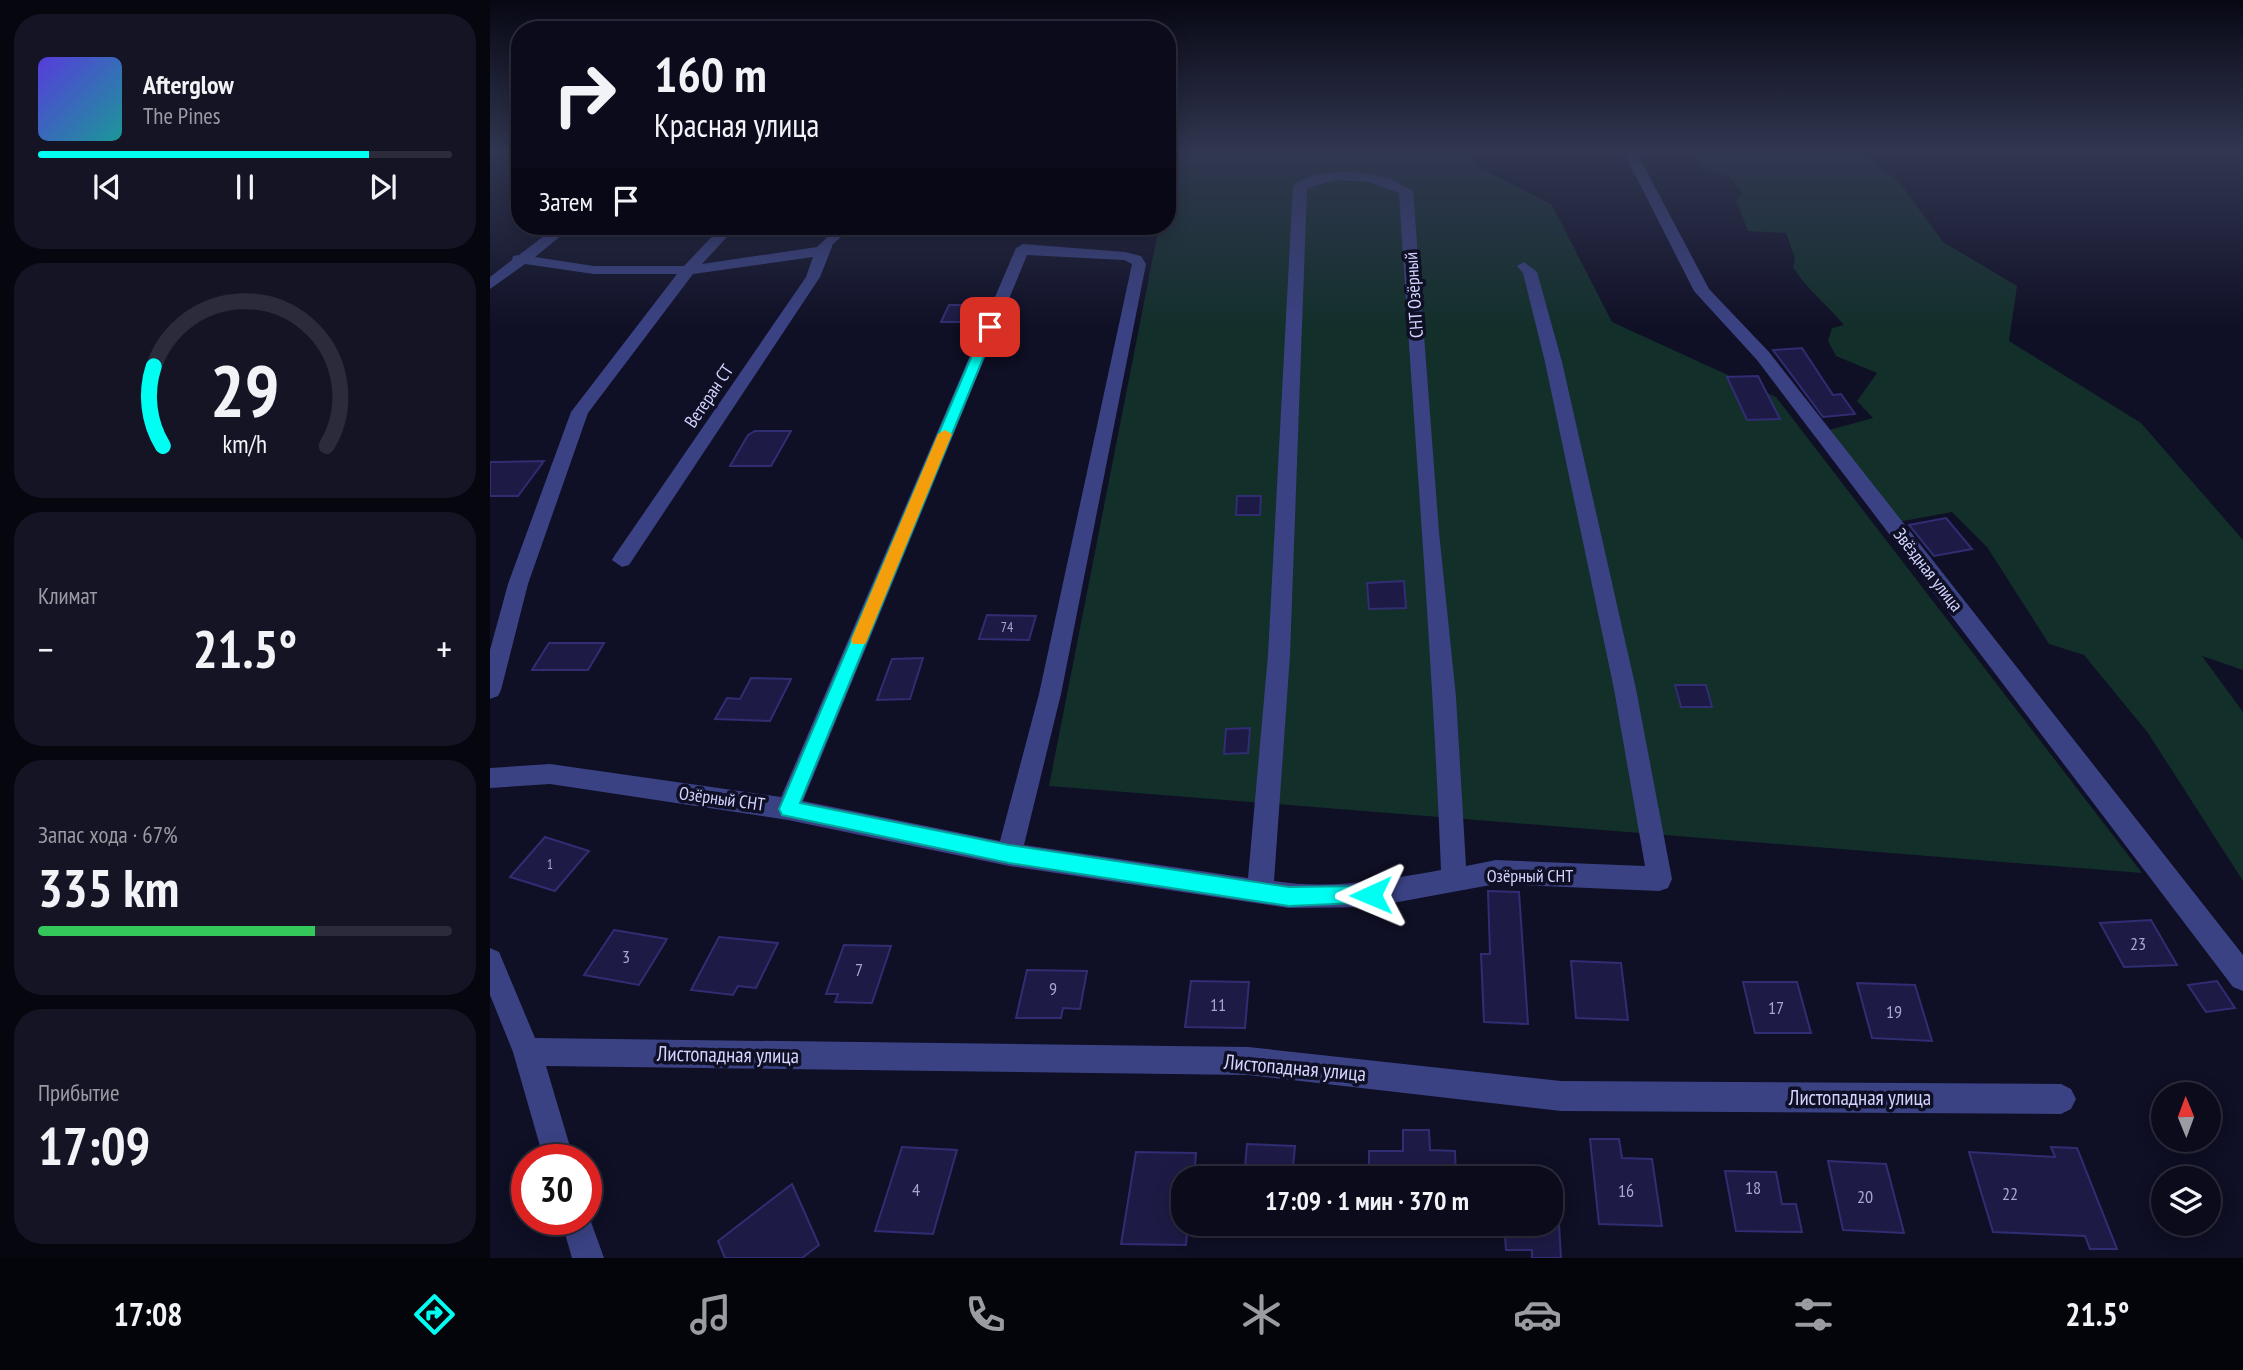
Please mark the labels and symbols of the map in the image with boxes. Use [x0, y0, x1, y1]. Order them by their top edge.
street label: СНТ Озёрный [1399, 251, 1428, 339]
pin [960, 297, 1020, 357]
street label: Ветеран СТ [679, 360, 738, 432]
street label: Звёздная улица [1889, 523, 1968, 616]
house number: 74 [1001, 618, 1014, 636]
street label: Озёрный СНТ [678, 781, 767, 816]
house number: 1 [547, 855, 553, 873]
position arrow [1334, 858, 1408, 932]
street label: Озёрный СНТ [1487, 864, 1573, 887]
house number: 23 [2130, 932, 2146, 955]
house number: 3 [622, 945, 630, 968]
house number: 7 [855, 958, 863, 981]
house number: 9 [1049, 977, 1057, 1000]
house number: 11 [1210, 993, 1226, 1016]
house number: 17 [1768, 996, 1784, 1019]
house number: 19 [1886, 1000, 1902, 1023]
street label: Листопадная улица [656, 1040, 799, 1069]
street label: Листопадная улица [1222, 1048, 1367, 1087]
north arrow [2151, 1082, 2221, 1152]
street label: Листопадная улица [1788, 1084, 1931, 1111]
speed limit sign: 30 [511, 1144, 602, 1235]
house number: 18 [1745, 1176, 1761, 1199]
house number: 4 [912, 1178, 920, 1201]
house number: 16 [1618, 1179, 1634, 1202]
house number: 22 [2002, 1182, 2018, 1205]
house number: 20 [1857, 1185, 1873, 1208]

